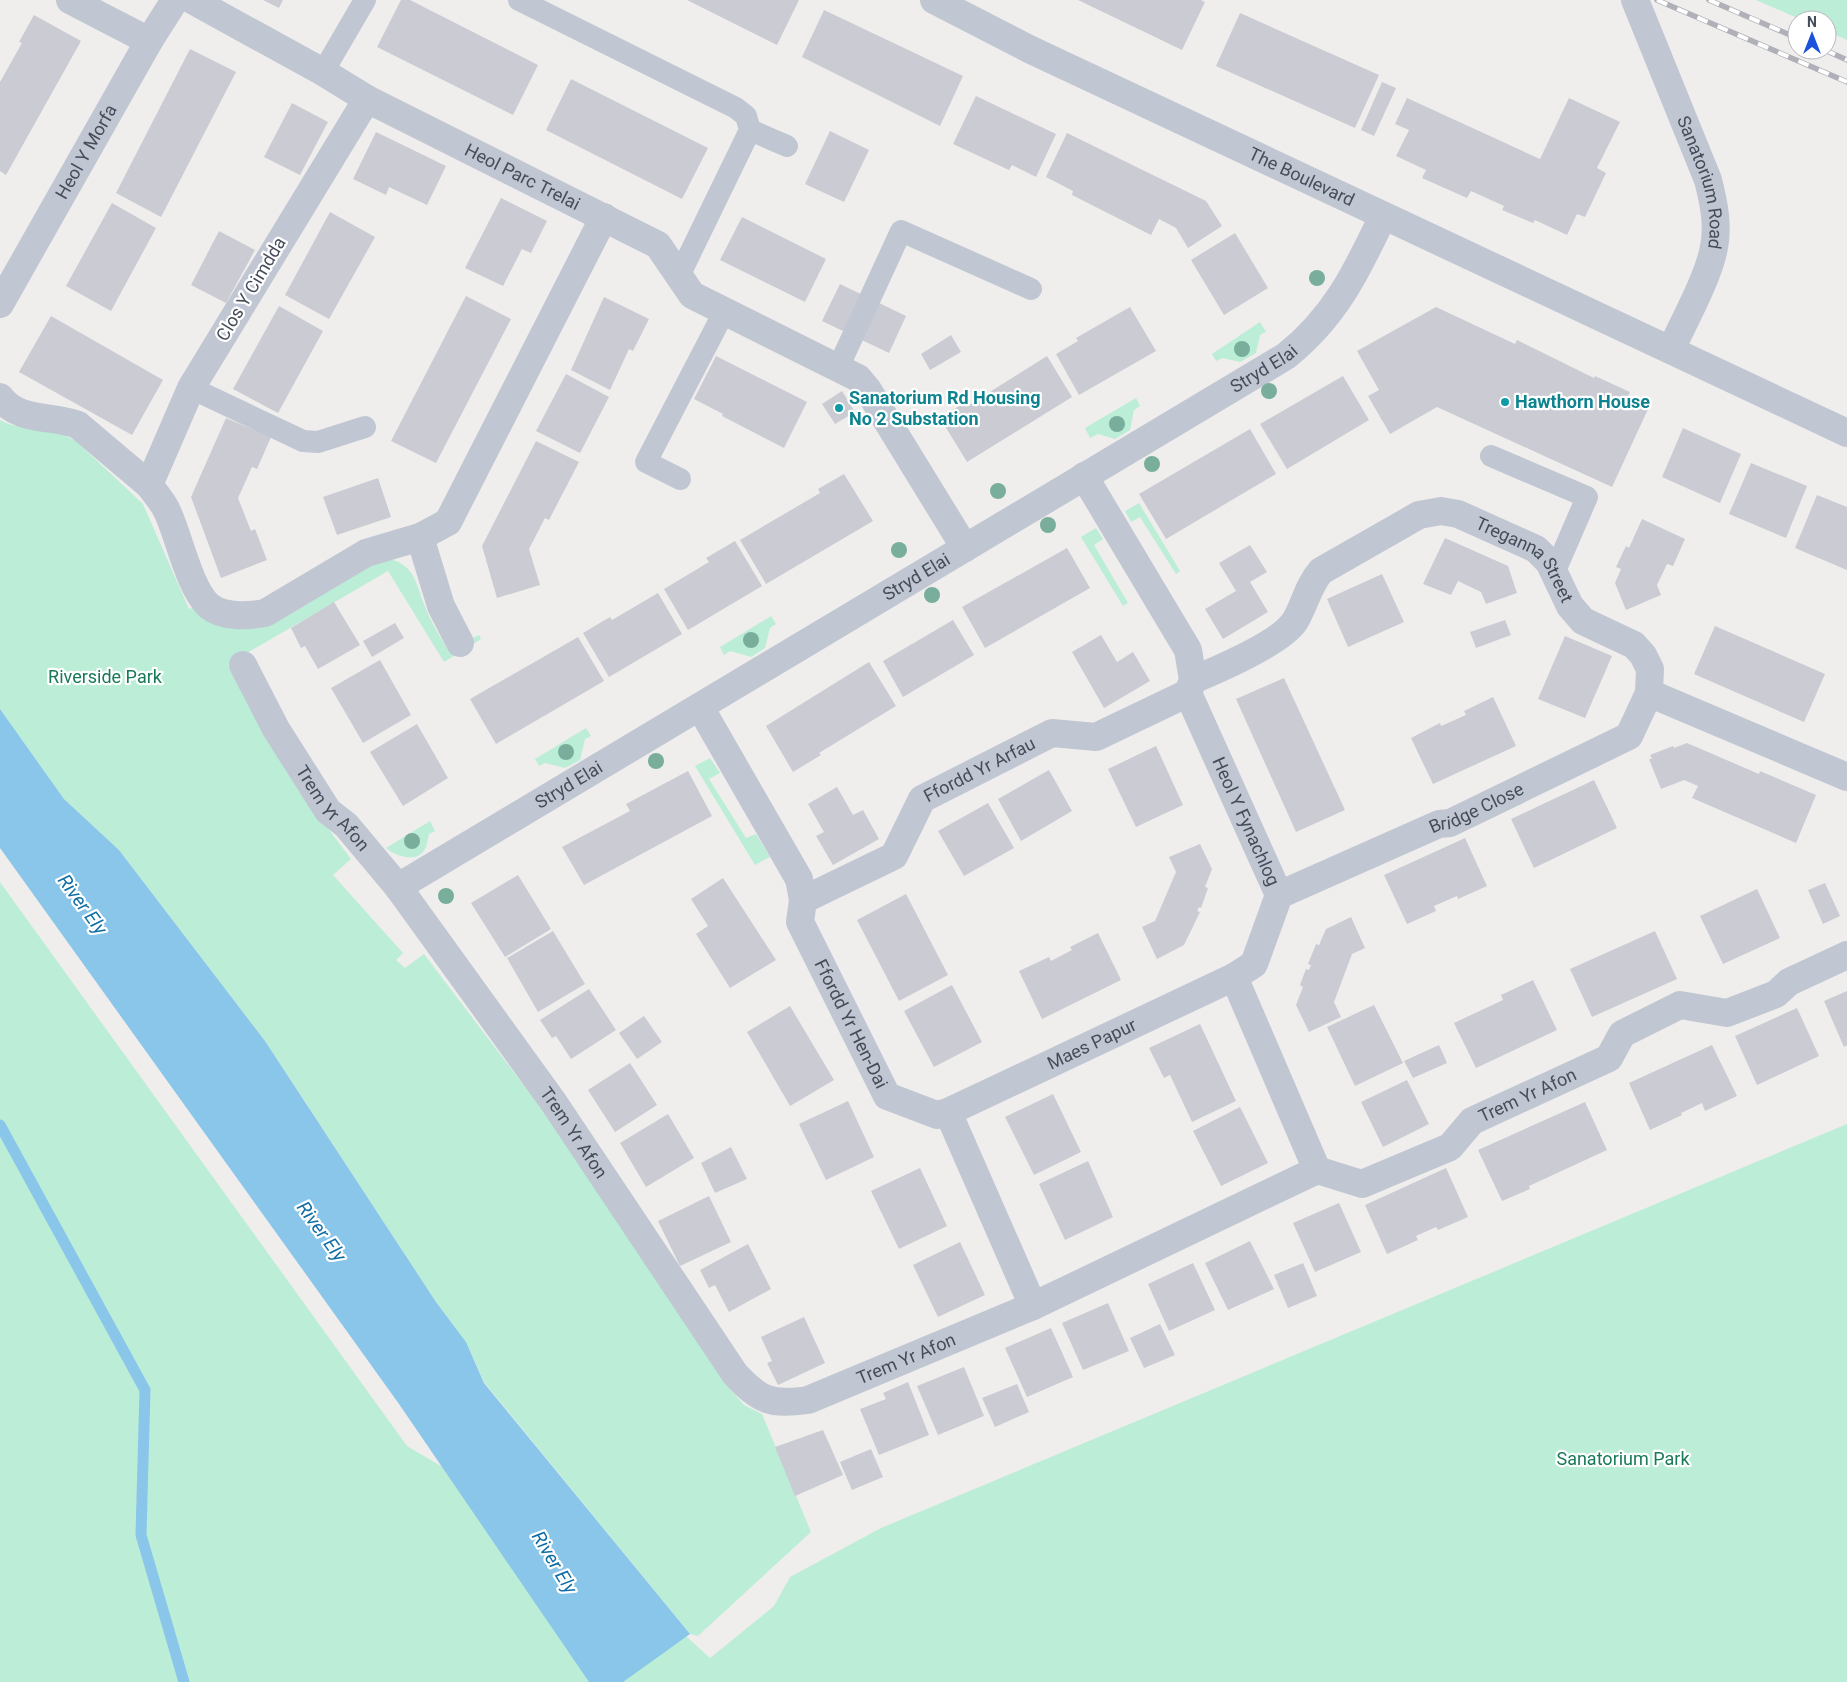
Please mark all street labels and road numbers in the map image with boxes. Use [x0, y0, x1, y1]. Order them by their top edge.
street label: Heol Y Morfa [51, 101, 121, 202]
street label: Sanatorium Road [1673, 113, 1727, 251]
street label: Heol Parc Trelai [462, 139, 584, 214]
street label: The Boulevard [1246, 143, 1358, 210]
street label: Clos Y Cimdda [211, 233, 290, 344]
street label: Stryd Elai [1226, 340, 1302, 397]
street label: Treganna Street [1473, 512, 1578, 606]
street label: Stryd Elai [879, 548, 954, 605]
street label: Ffordd Yr Arfau [920, 732, 1038, 806]
street label: Heol Y Fynachlog [1208, 754, 1284, 889]
street label: Stryd Elai [531, 756, 606, 813]
street label: Trem Yr Afon [292, 761, 374, 855]
street label: Bridge Close [1426, 778, 1527, 837]
street label: Ffordd Yr Hen-Dai [810, 956, 892, 1092]
street label: Maes Papur [1044, 1014, 1139, 1074]
street label: Trem Yr Afon [1475, 1064, 1579, 1127]
street label: Trem Yr Afon [536, 1083, 612, 1182]
street label: Trem Yr Afon [854, 1329, 959, 1388]

